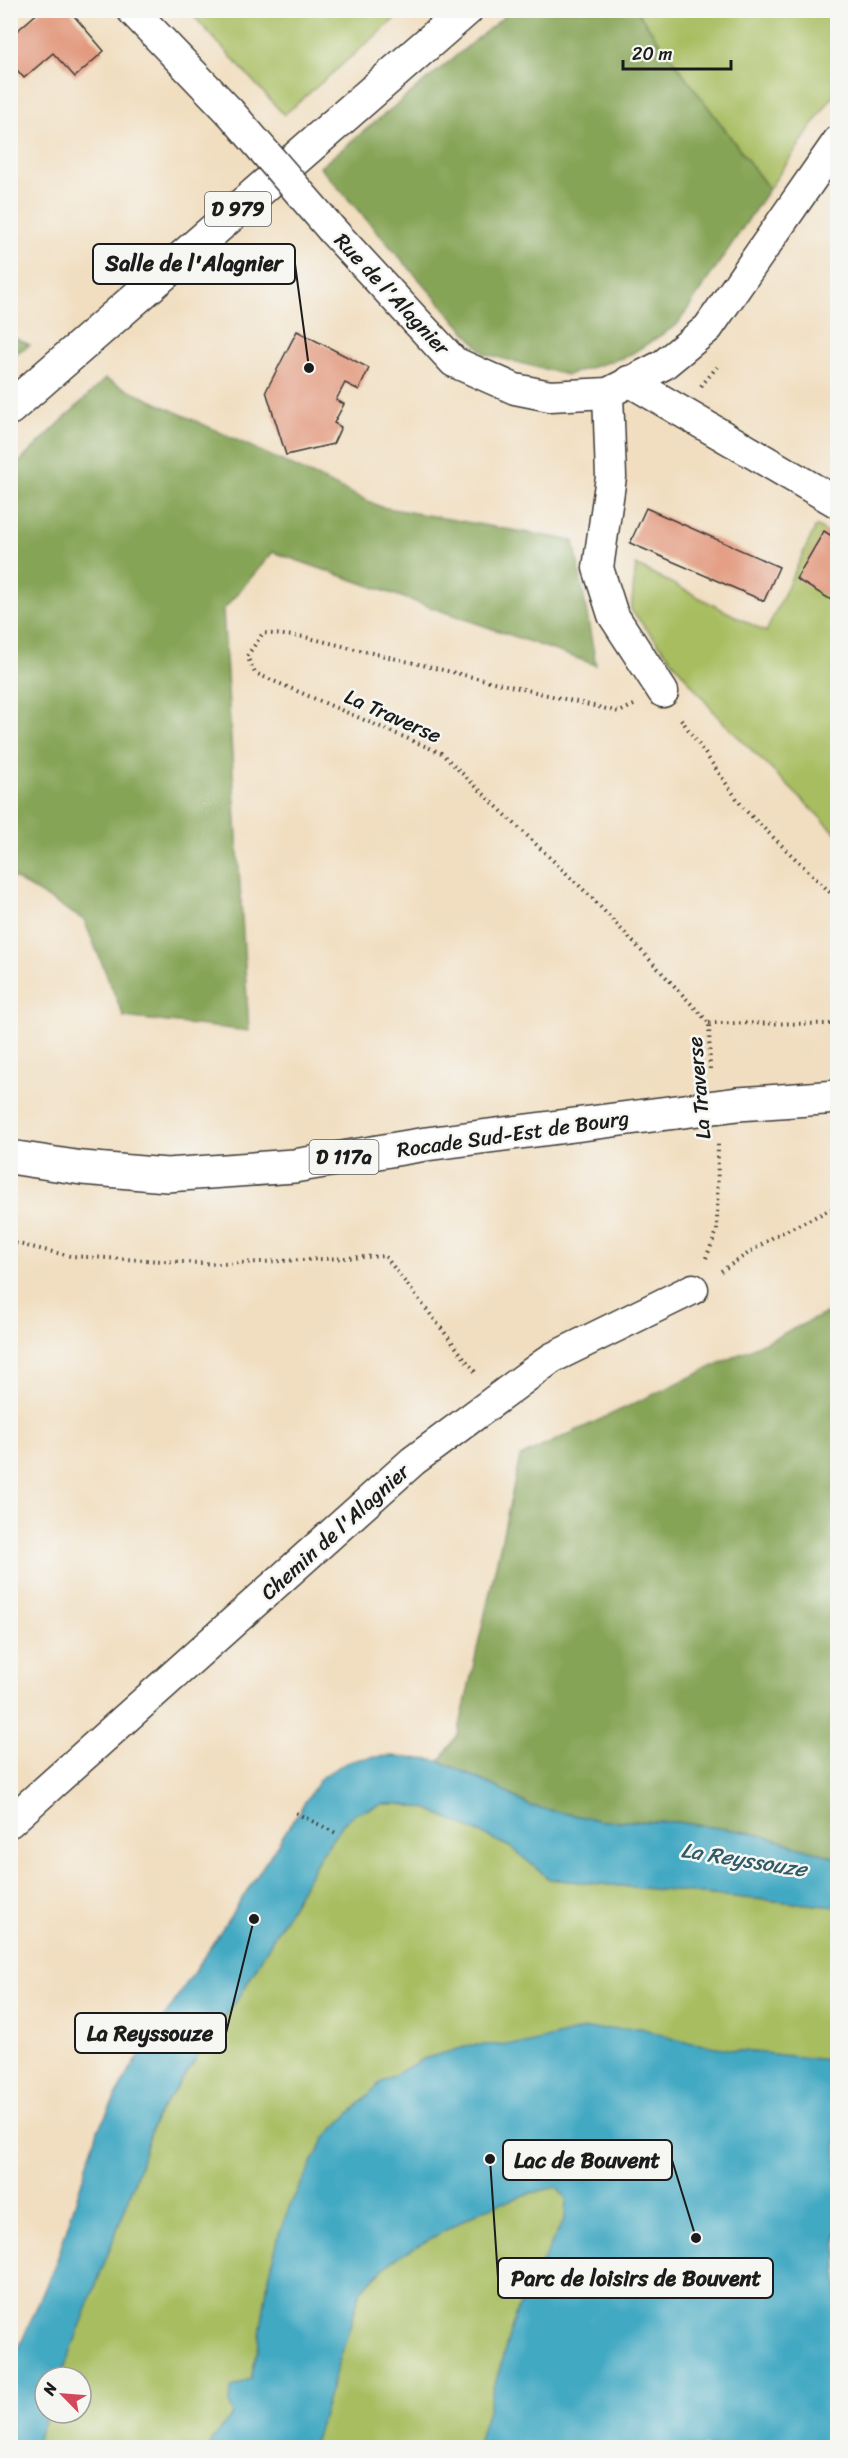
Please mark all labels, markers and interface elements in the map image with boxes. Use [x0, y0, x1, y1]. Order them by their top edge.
scale bar [623, 33, 731, 71]
text: 20 m [632, 38, 672, 70]
road number: D 979 [205, 192, 271, 226]
street label: Rue de l'Alagnier [324, 223, 461, 366]
callout: Salle de l'Alagnier [93, 244, 295, 284]
text: Salle de l'Alagnier [104, 244, 285, 283]
street label: La Traverse [338, 678, 448, 754]
street label: La Traverse [676, 1035, 722, 1141]
street label: Rocade Sud-Est de Bourg [394, 1099, 632, 1169]
road number: D 117a [310, 1140, 378, 1174]
street label: Chemin de l'Alagnier [251, 1453, 420, 1610]
water label: La Reyssouze [678, 1830, 812, 1889]
callout: La Reyssouze [75, 2013, 226, 2053]
text: La Reyssouze [87, 2014, 214, 2053]
callout: Lac de Bouvent [503, 2140, 672, 2180]
text: Lac de Bouvent [514, 2141, 660, 2180]
callout: Parc de loisirs de Bouvent [498, 2258, 773, 2298]
text: Parc de loisirs de Bouvent [511, 2259, 761, 2298]
north arrow [33, 2365, 93, 2425]
text: N [34, 2377, 66, 2401]

